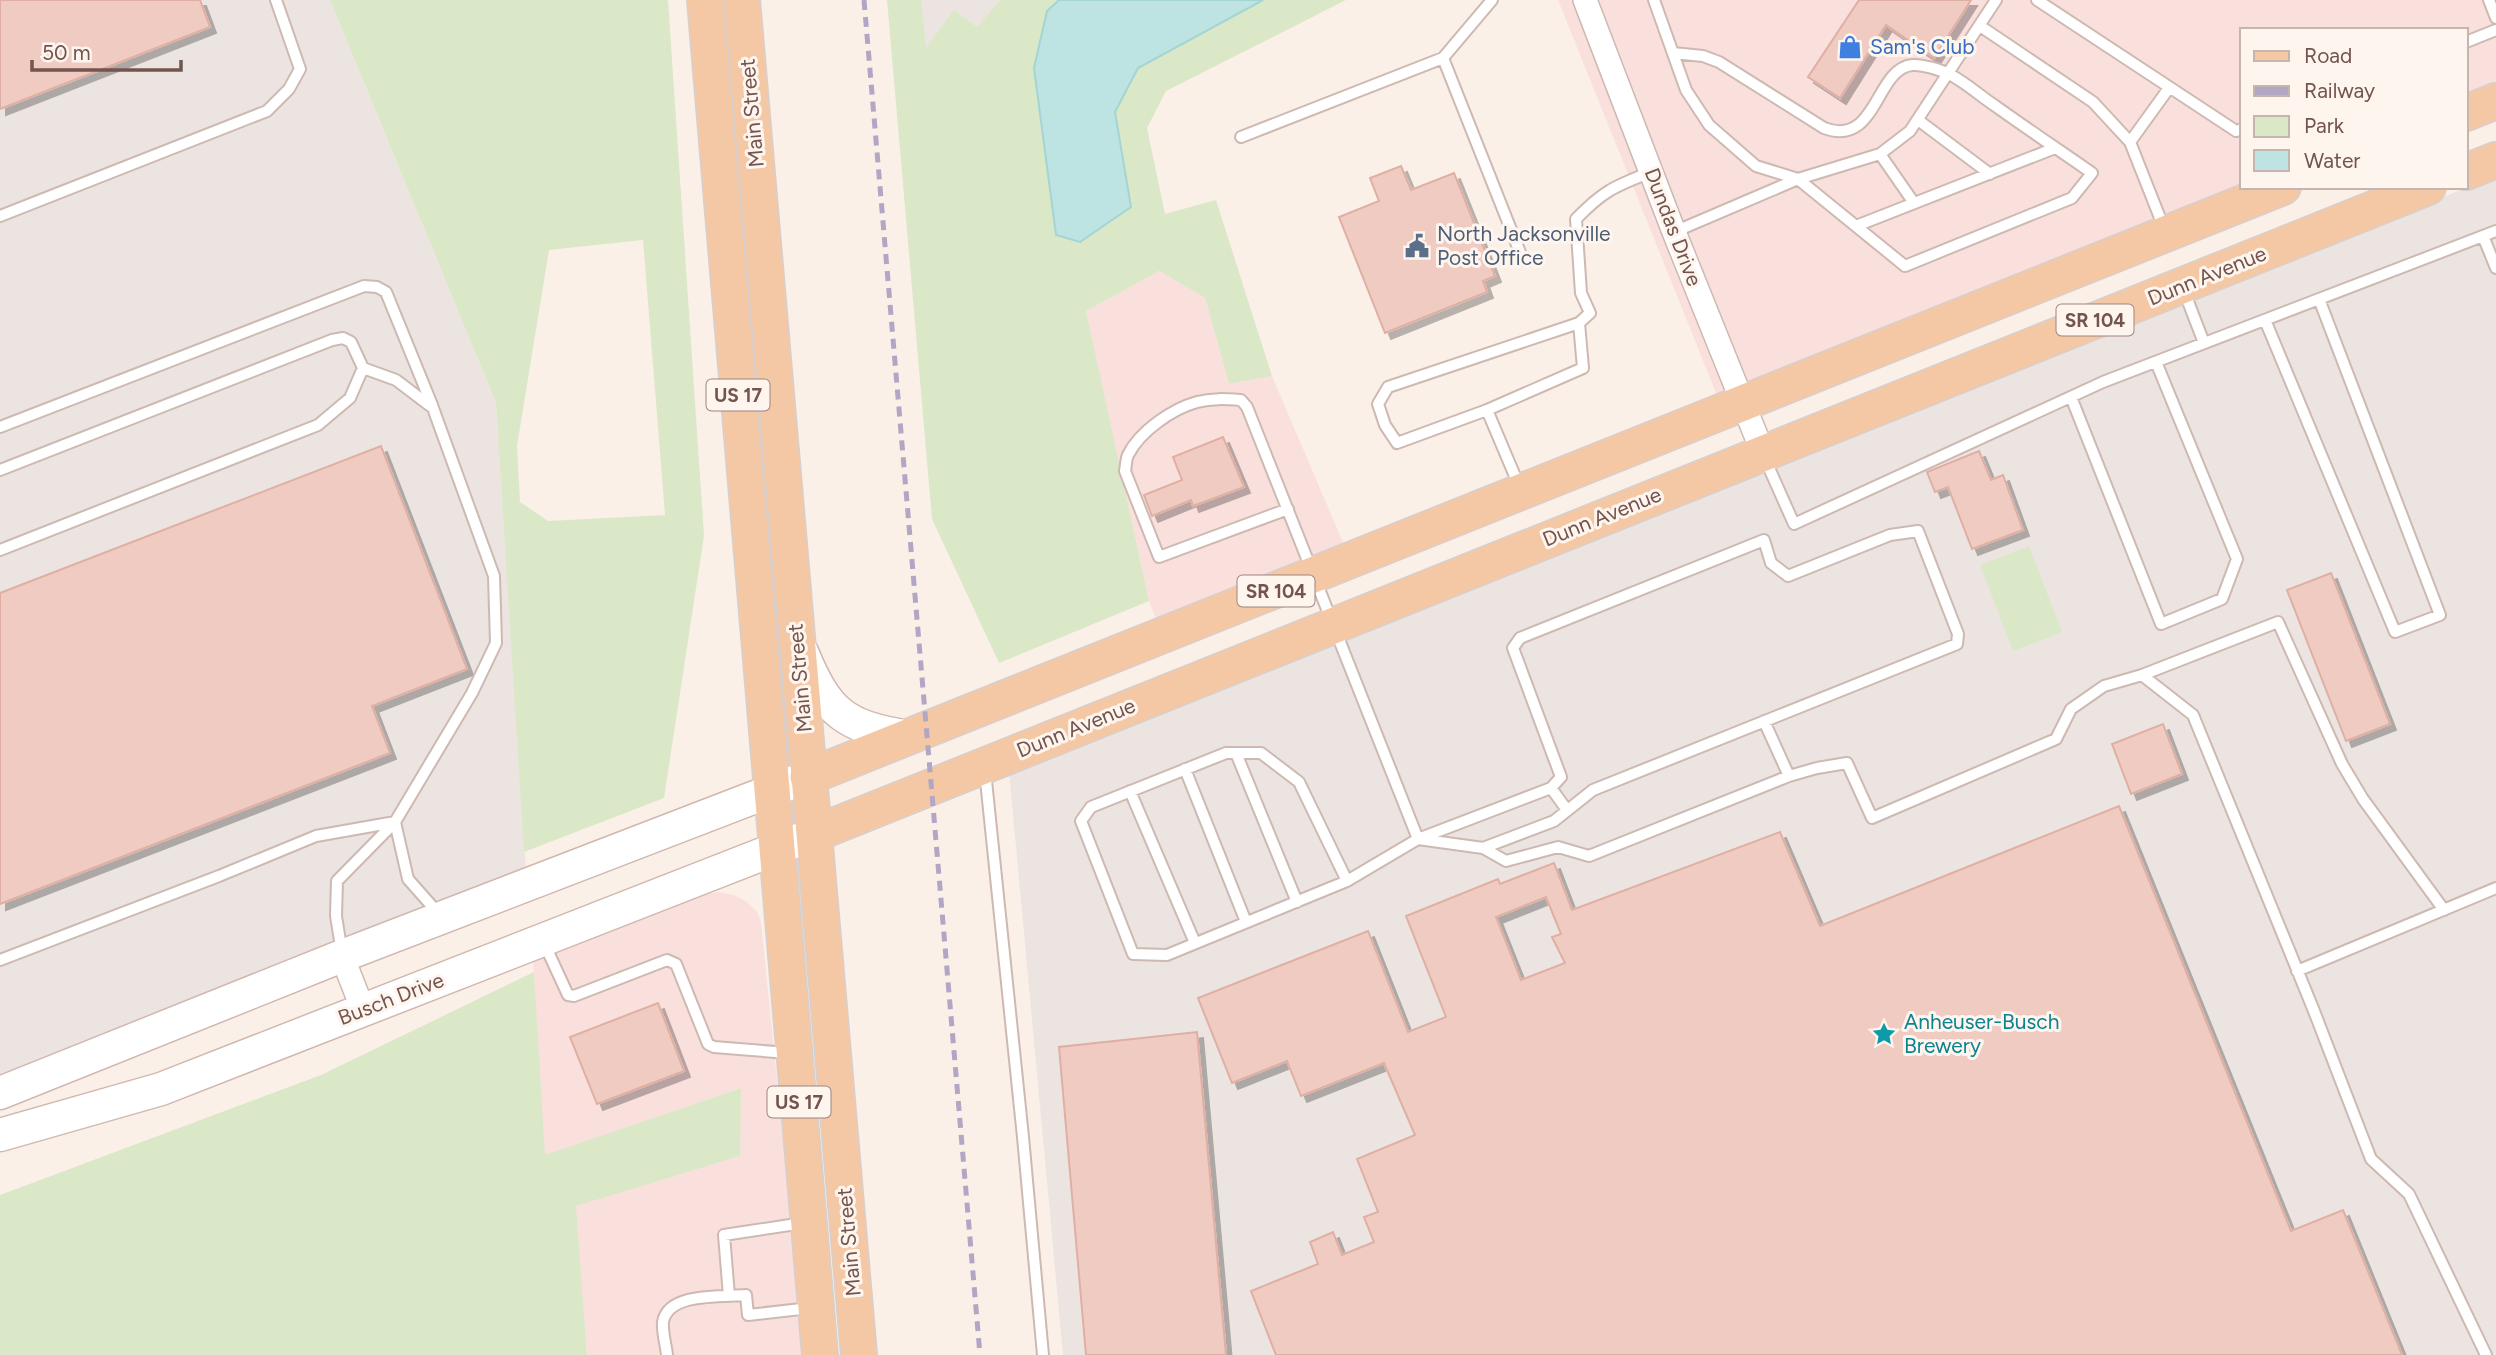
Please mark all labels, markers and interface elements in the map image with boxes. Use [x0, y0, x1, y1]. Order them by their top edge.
scale bar [32, 28, 180, 72]
legend [2240, 28, 2468, 189]
shop icon: Sam's Club [1836, 33, 1864, 61]
place label: Sam's Club [1870, 34, 1974, 59]
text: 50 m [42, 40, 91, 65]
text: Road [2304, 43, 2352, 68]
street label: Main Street [734, 58, 769, 168]
text: Railway [2304, 78, 2375, 103]
text: Park [2304, 113, 2345, 138]
text: Water [2304, 148, 2360, 173]
street label: Dundas Drive [1639, 164, 1707, 289]
place label: North Jacksonville Post Office [1437, 221, 1610, 270]
public building icon: North Jacksonville Post Office [1403, 232, 1431, 260]
street label: Dunn Avenue [2144, 240, 2270, 311]
road number: SR 104 [2056, 304, 2134, 336]
road number: US 17 [706, 380, 770, 410]
street label: Dunn Avenue [1539, 481, 1665, 552]
road number: SR 104 [1238, 576, 1314, 606]
street label: Main Street [782, 623, 817, 733]
street label: Dunn Avenue [1013, 692, 1139, 763]
street label: Busch Drive [334, 967, 447, 1030]
place label: Anheuser-Busch Brewery [1904, 1009, 2059, 1058]
place icon: Anheuser-Busch Brewery [1870, 1020, 1898, 1048]
road number: US 17 [768, 1086, 830, 1118]
street label: Main Street [831, 1187, 866, 1297]

